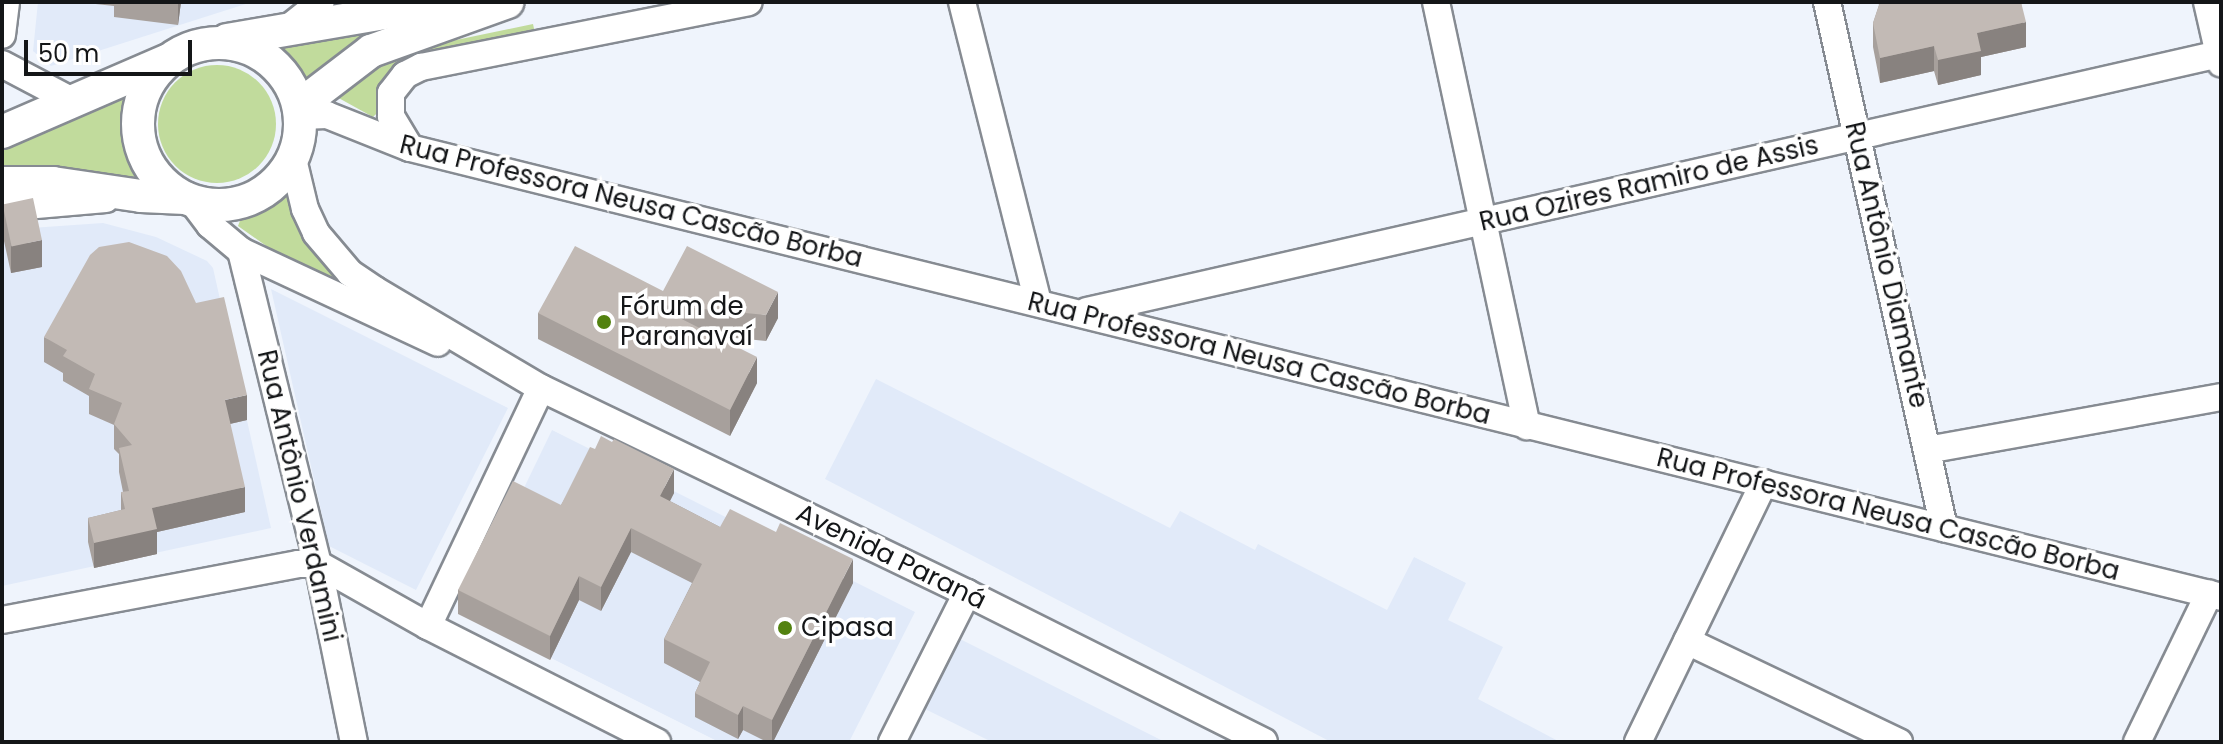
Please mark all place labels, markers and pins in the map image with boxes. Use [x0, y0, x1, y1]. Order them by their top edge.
place label: Fórum de Paranavaí [620, 291, 753, 352]
marker: Fórum de Paranavaí [595, 313, 613, 331]
place label: Cipasa [801, 612, 894, 644]
marker: Cipasa [776, 619, 794, 637]

